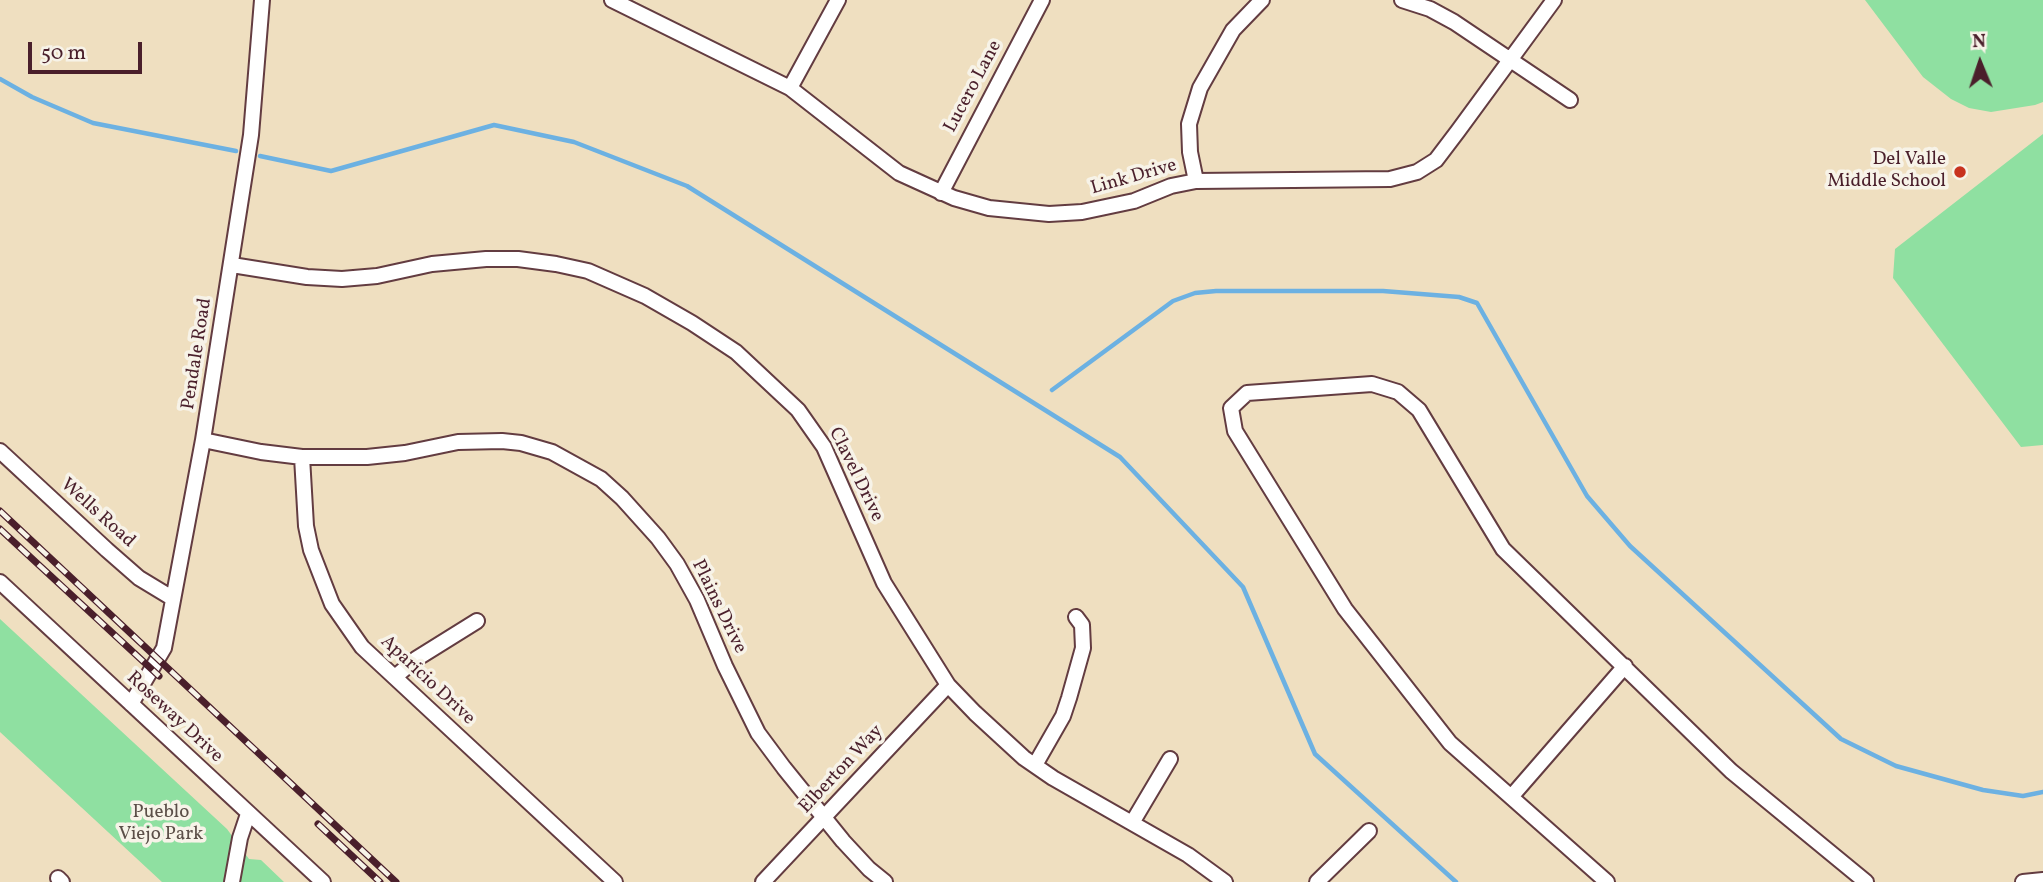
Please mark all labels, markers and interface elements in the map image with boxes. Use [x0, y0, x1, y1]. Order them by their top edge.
scale bar [32, 28, 145, 72]
north arrow [1945, 28, 2015, 98]
text: N [1972, 29, 1987, 55]
street label: Lucero Lane [940, 37, 1008, 137]
text: 50 m [41, 39, 86, 68]
place label: Del Valle Middle School [1827, 150, 1946, 194]
street label: Link Drive [1088, 155, 1180, 201]
marker: Del Valle Middle School [1952, 164, 1968, 180]
street label: Pendale Road [178, 297, 218, 411]
street label: Clavel Drive [822, 424, 888, 526]
street label: Wells Road [55, 475, 139, 553]
street label: Plains Drive [685, 556, 751, 658]
street label: Aparicio Drive [375, 631, 479, 731]
street label: Roseway Drive [121, 667, 227, 769]
street label: Elberton Way [795, 721, 889, 819]
park label: Pueblo Viejo Park [119, 803, 203, 847]

